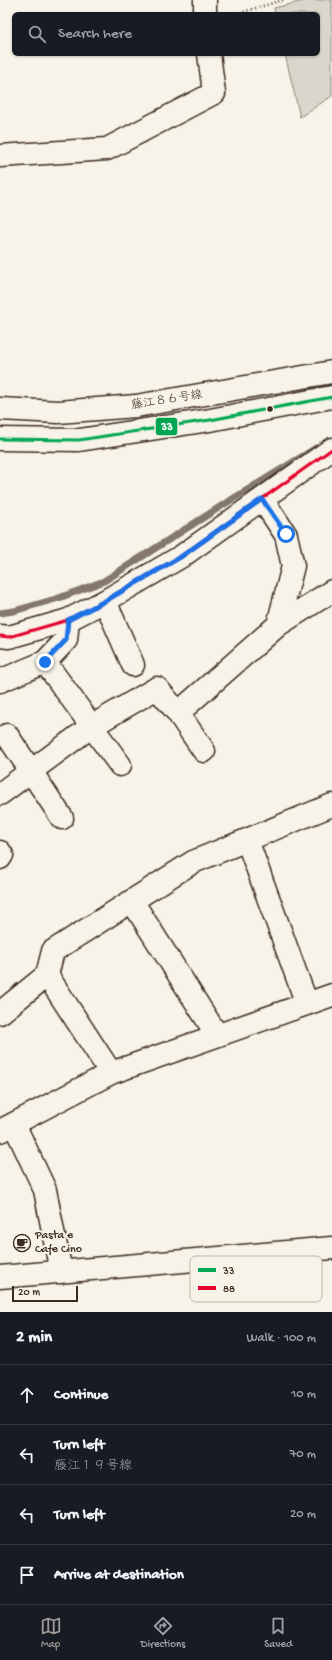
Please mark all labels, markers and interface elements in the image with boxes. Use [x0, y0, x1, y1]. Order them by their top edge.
search box [12, 12, 320, 56]
icon: search [26, 23, 48, 45]
text: Search here [58, 25, 132, 43]
street label: 藤江８６号線 [130, 387, 204, 414]
unlabelled marker [265, 404, 275, 414]
line badge: 33 [155, 417, 178, 436]
text: 33 [160, 422, 173, 434]
route start [277, 525, 295, 543]
route end [36, 653, 54, 671]
place label: Pasta e Cafe Cino [34, 1229, 82, 1257]
cafe icon: Pasta e Cafe Cino [12, 1233, 32, 1253]
legend [190, 1256, 322, 1302]
text: 33 [222, 1266, 235, 1278]
scale bar [12, 1284, 78, 1303]
text: 88 [223, 1284, 235, 1296]
text: 20 m [18, 1287, 40, 1299]
text: 2 min [16, 1328, 52, 1348]
text: Walk · 100 m [247, 1331, 316, 1346]
icon: ahead [16, 1384, 38, 1406]
text: Continue [54, 1386, 108, 1404]
text: 10 m [291, 1387, 316, 1402]
text: Turn left [54, 1436, 105, 1454]
icon: left [16, 1444, 38, 1466]
text: 70 m [290, 1447, 316, 1462]
text: 藤江１９号線 [54, 1459, 132, 1474]
icon: left [16, 1504, 38, 1526]
text: Turn left [54, 1506, 105, 1524]
text: 20 m [290, 1507, 316, 1522]
icon: arrive [16, 1564, 38, 1586]
text: Arrive at destination [54, 1566, 184, 1584]
tab: Map [40, 1615, 62, 1651]
tab: Directions [141, 1615, 185, 1651]
tab: Saved [264, 1615, 292, 1651]

